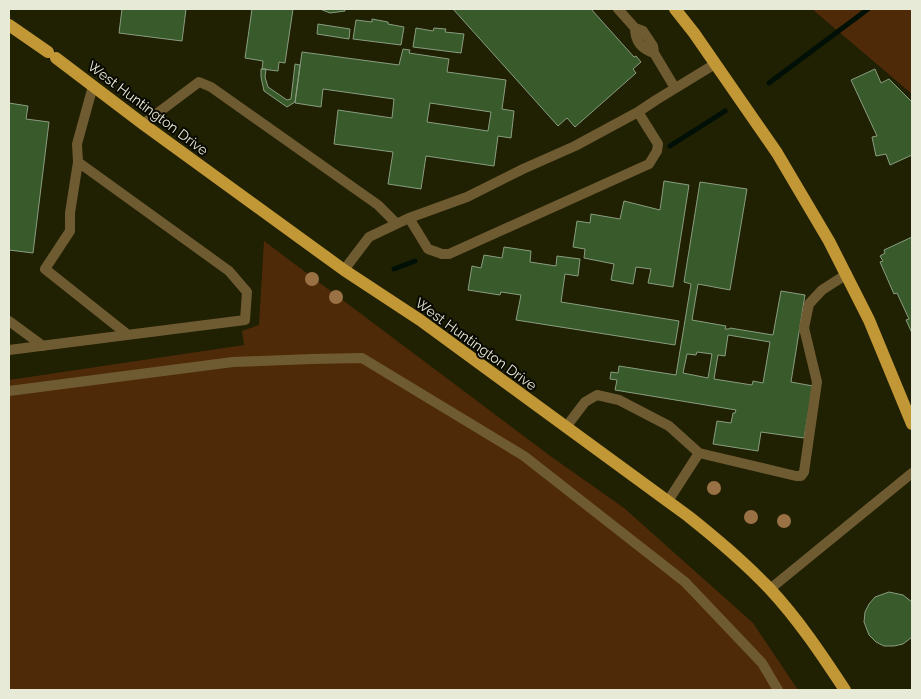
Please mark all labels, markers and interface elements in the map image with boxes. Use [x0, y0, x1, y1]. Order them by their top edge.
street label: West Huntington Drive [85, 58, 211, 158]
street label: West Huntington Drive [412, 295, 540, 393]

